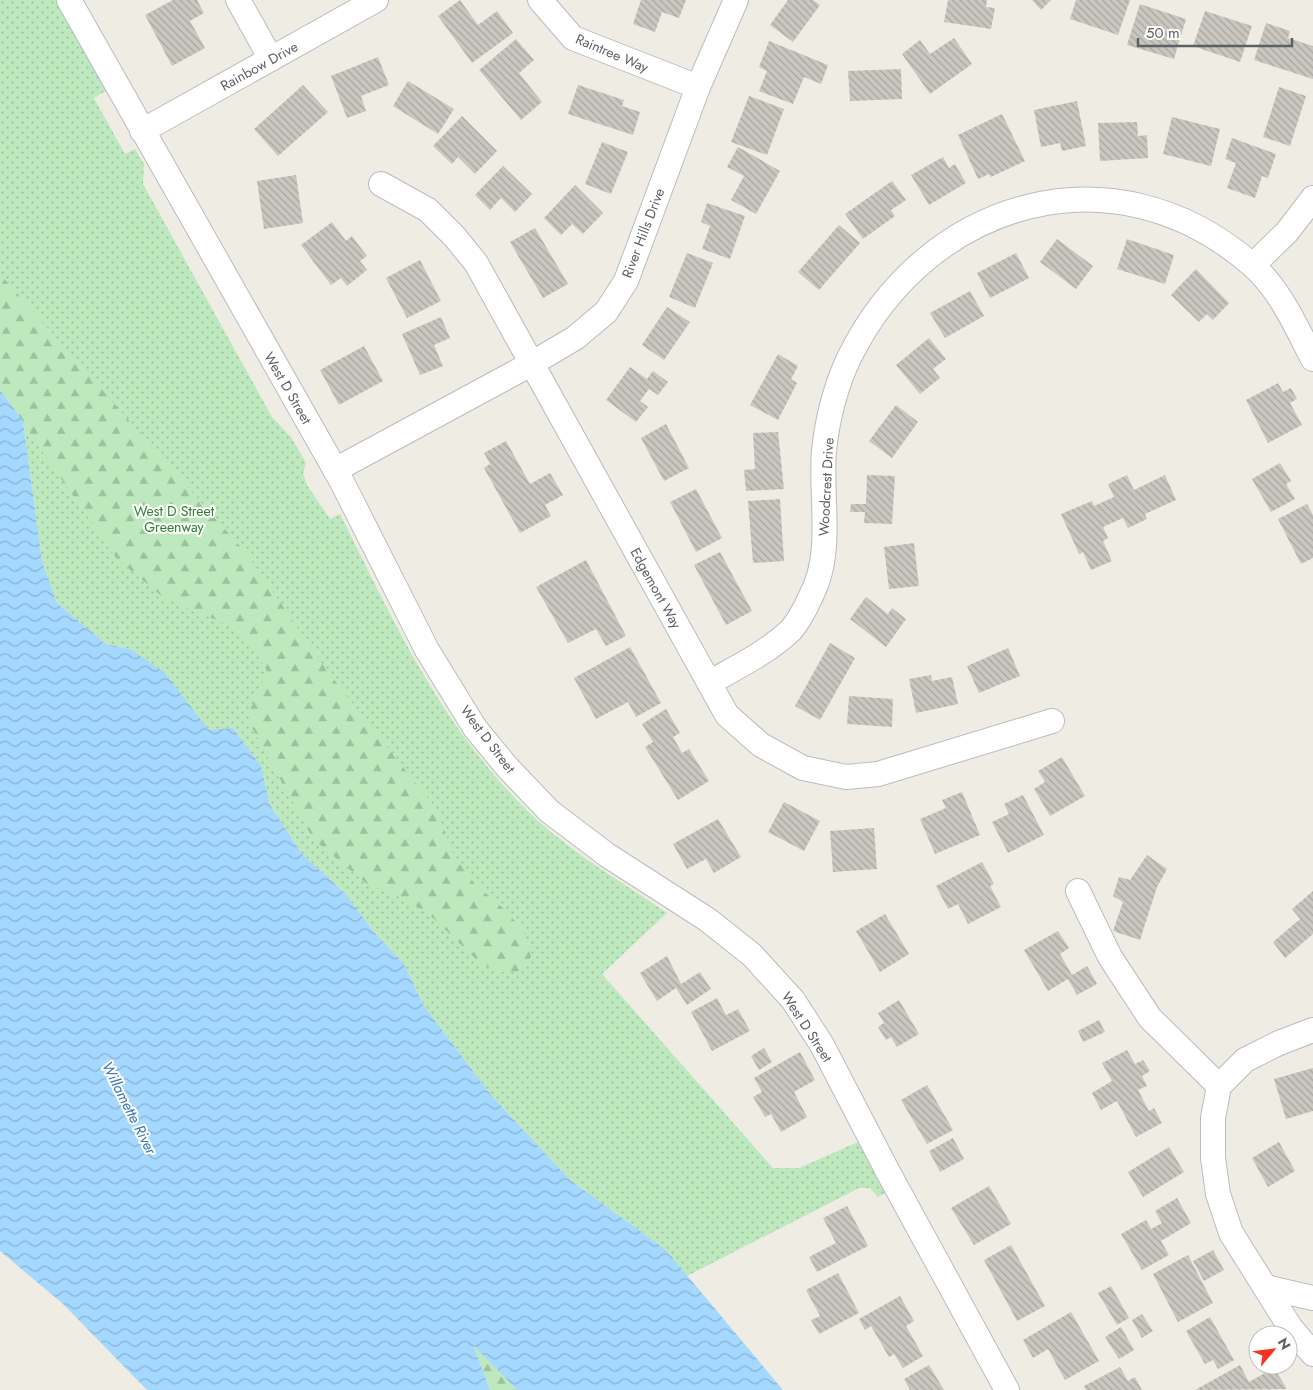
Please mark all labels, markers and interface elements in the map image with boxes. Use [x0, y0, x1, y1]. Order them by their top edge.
scale bar [1138, 15, 1292, 47]
text: 50 m [1146, 22, 1180, 44]
street label: Raintree Way [572, 29, 652, 78]
street label: Rainbow Drive [217, 36, 301, 96]
street label: River Hills Drive [617, 185, 669, 281]
street label: West D Street [259, 348, 317, 428]
street label: Woodcrest Drive [813, 437, 839, 537]
park label: West D Street Greenway [134, 501, 215, 537]
street label: Edgemont Way [626, 544, 687, 633]
street label: West D Street [456, 701, 521, 778]
street label: West D Street [777, 988, 838, 1067]
water label: Willamette River [96, 1058, 162, 1159]
north arrow [1248, 1325, 1298, 1375]
text: N [1273, 1334, 1296, 1353]

